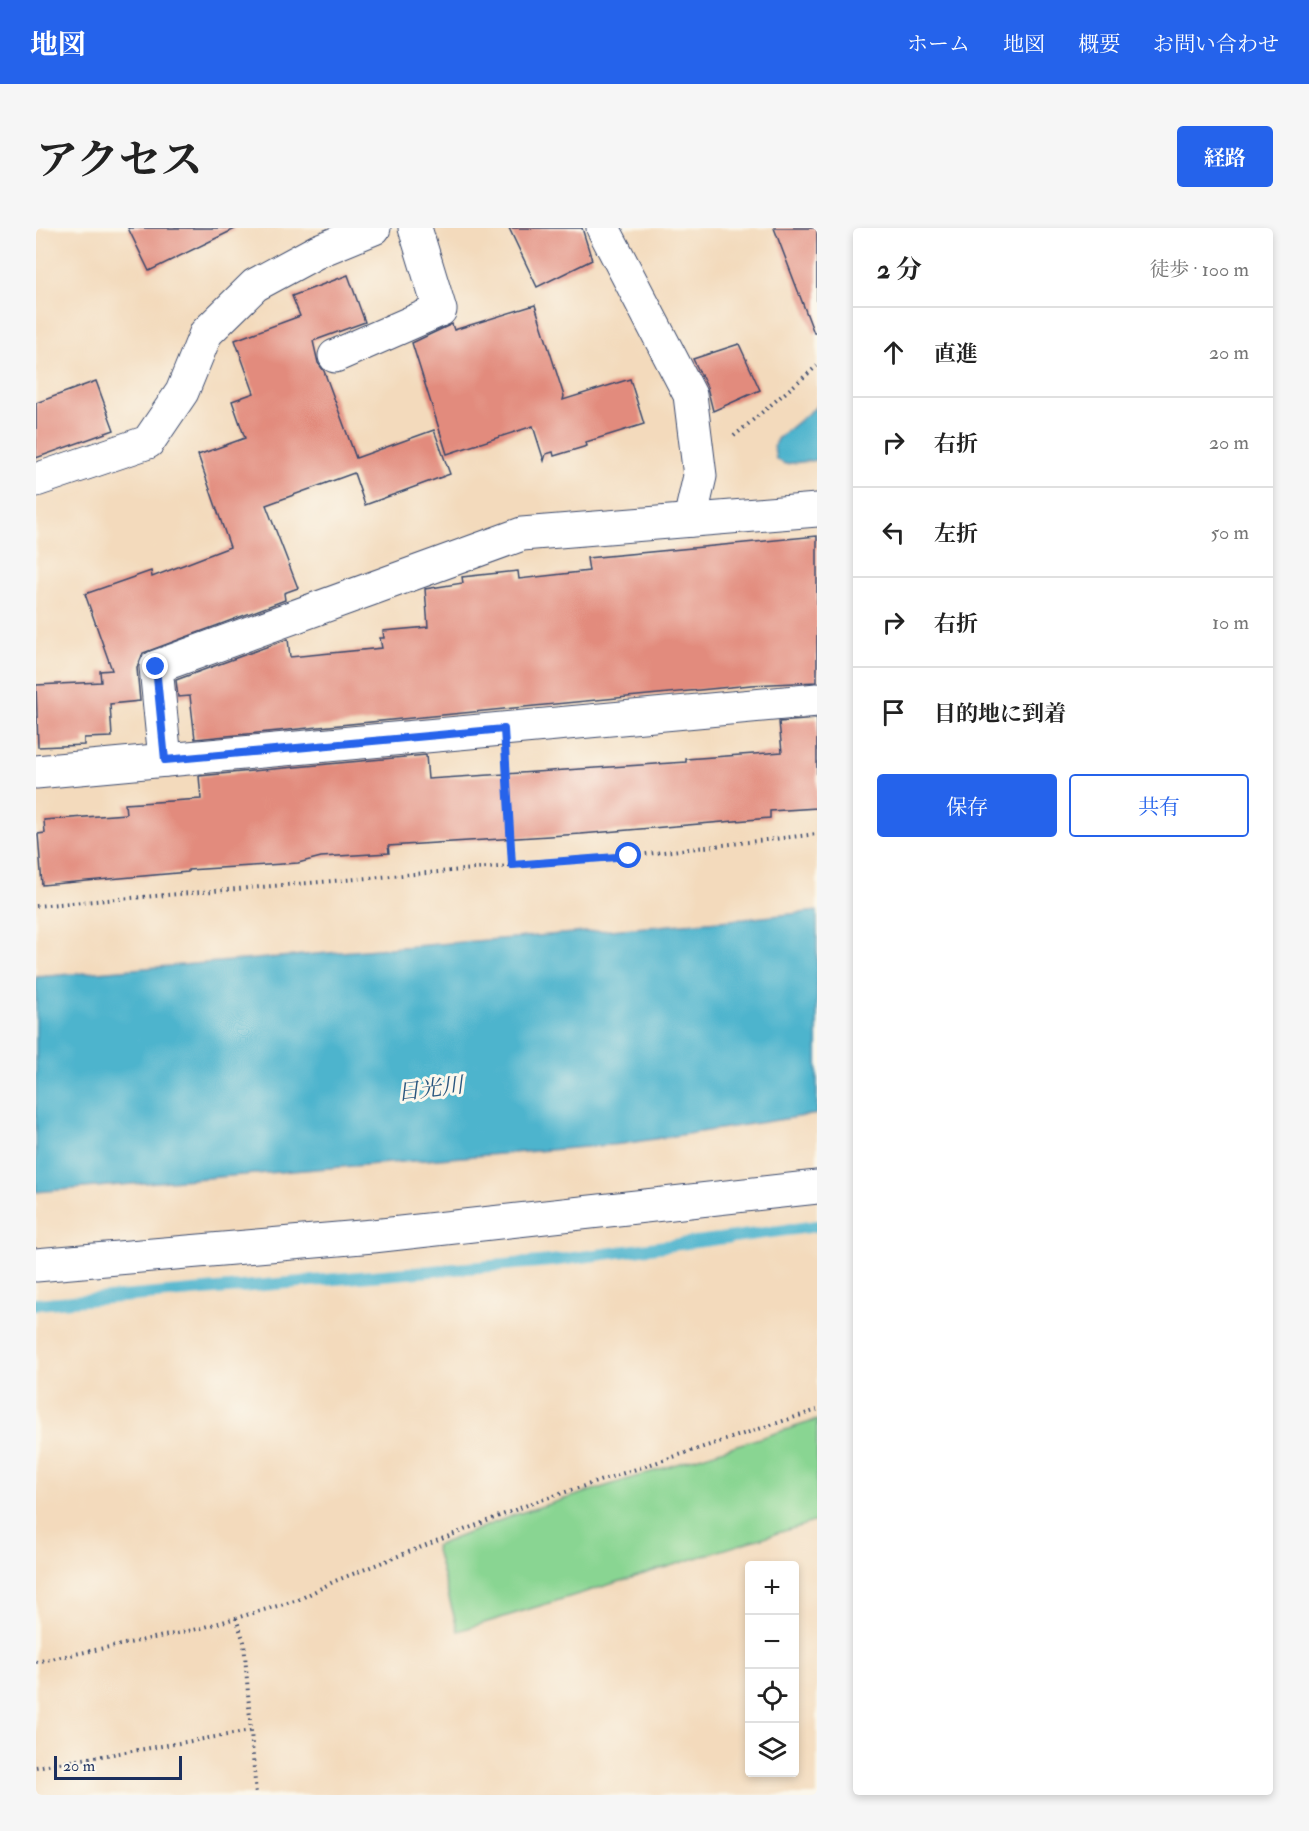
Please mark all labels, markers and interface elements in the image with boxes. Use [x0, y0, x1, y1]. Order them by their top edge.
text: 地図 [30, 28, 86, 63]
text: ホーム [907, 31, 970, 58]
text: 地図 [1003, 31, 1045, 58]
text: 概要 [1078, 31, 1120, 58]
text: お問い合わせ [1153, 31, 1279, 58]
button: 経路 [1177, 126, 1273, 187]
text: アクセス [36, 135, 203, 187]
text: 2 分 [877, 254, 922, 286]
text: 徒歩 · 100 m [1149, 257, 1249, 282]
icon: ahead [877, 336, 910, 369]
text: 直進 [934, 340, 978, 368]
text: 20 m [1209, 340, 1249, 365]
icon: right [877, 426, 910, 459]
text: 右折 [934, 430, 978, 458]
text: 20 m [1209, 430, 1249, 455]
icon: left [877, 516, 910, 549]
text: 左折 [934, 520, 978, 548]
text: 50 m [1210, 520, 1249, 545]
icon: right [877, 606, 910, 639]
text: 右折 [934, 610, 978, 638]
text: 10 m [1212, 610, 1249, 635]
route end [142, 653, 168, 679]
icon: arrive [877, 696, 910, 729]
text: 目的地に到着 [934, 700, 1066, 728]
button: 保存 [877, 774, 1057, 837]
button: 共有 [1069, 774, 1249, 837]
route start [615, 842, 641, 868]
water label: 日光川 [396, 1071, 467, 1107]
map controls [745, 1561, 799, 1777]
button: + [745, 1561, 799, 1615]
button: − [745, 1615, 799, 1669]
button: locate [745, 1669, 799, 1723]
button: layers [745, 1723, 799, 1777]
scale bar [54, 1753, 182, 1780]
text: 20 m [63, 1756, 95, 1776]

